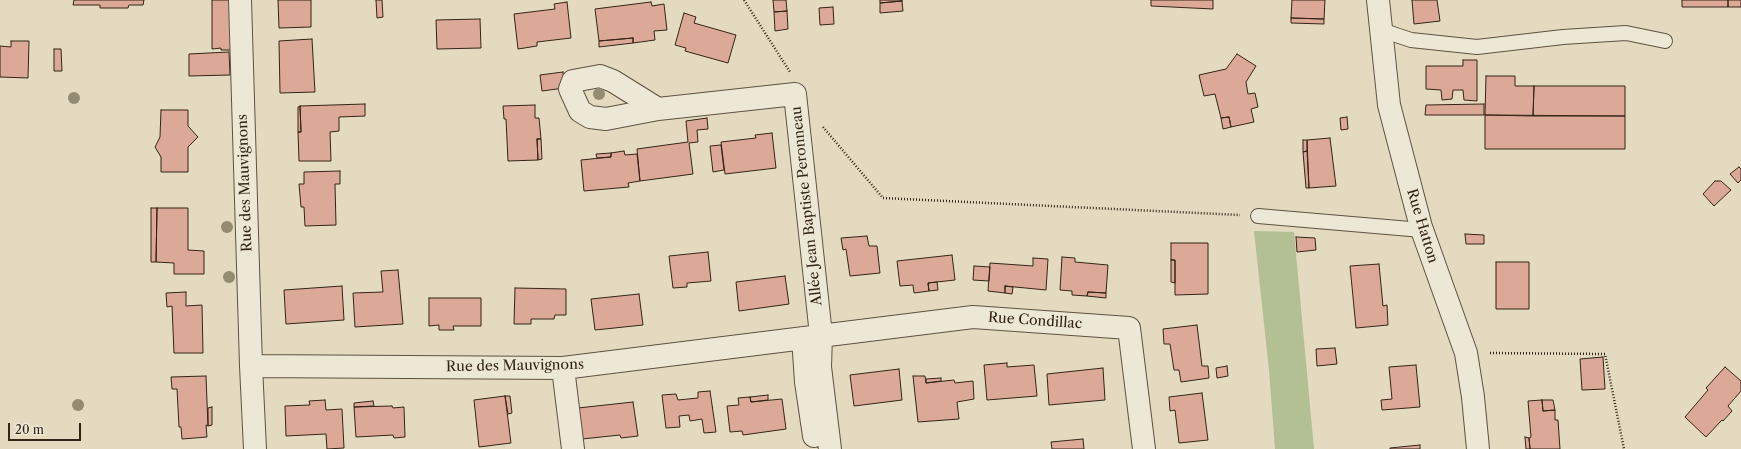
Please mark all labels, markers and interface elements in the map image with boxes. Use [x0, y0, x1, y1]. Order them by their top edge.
street label: Allée Jean Baptiste Peronneau [788, 105, 826, 307]
street label: Rue des Mauvignons [234, 114, 256, 252]
street label: Rue Hatton [1403, 187, 1441, 265]
street label: Rue Condillac [987, 309, 1083, 333]
street label: Rue des Mauvignons [446, 356, 584, 376]
scale bar [10, 415, 83, 441]
text: 20 m [15, 422, 44, 437]

